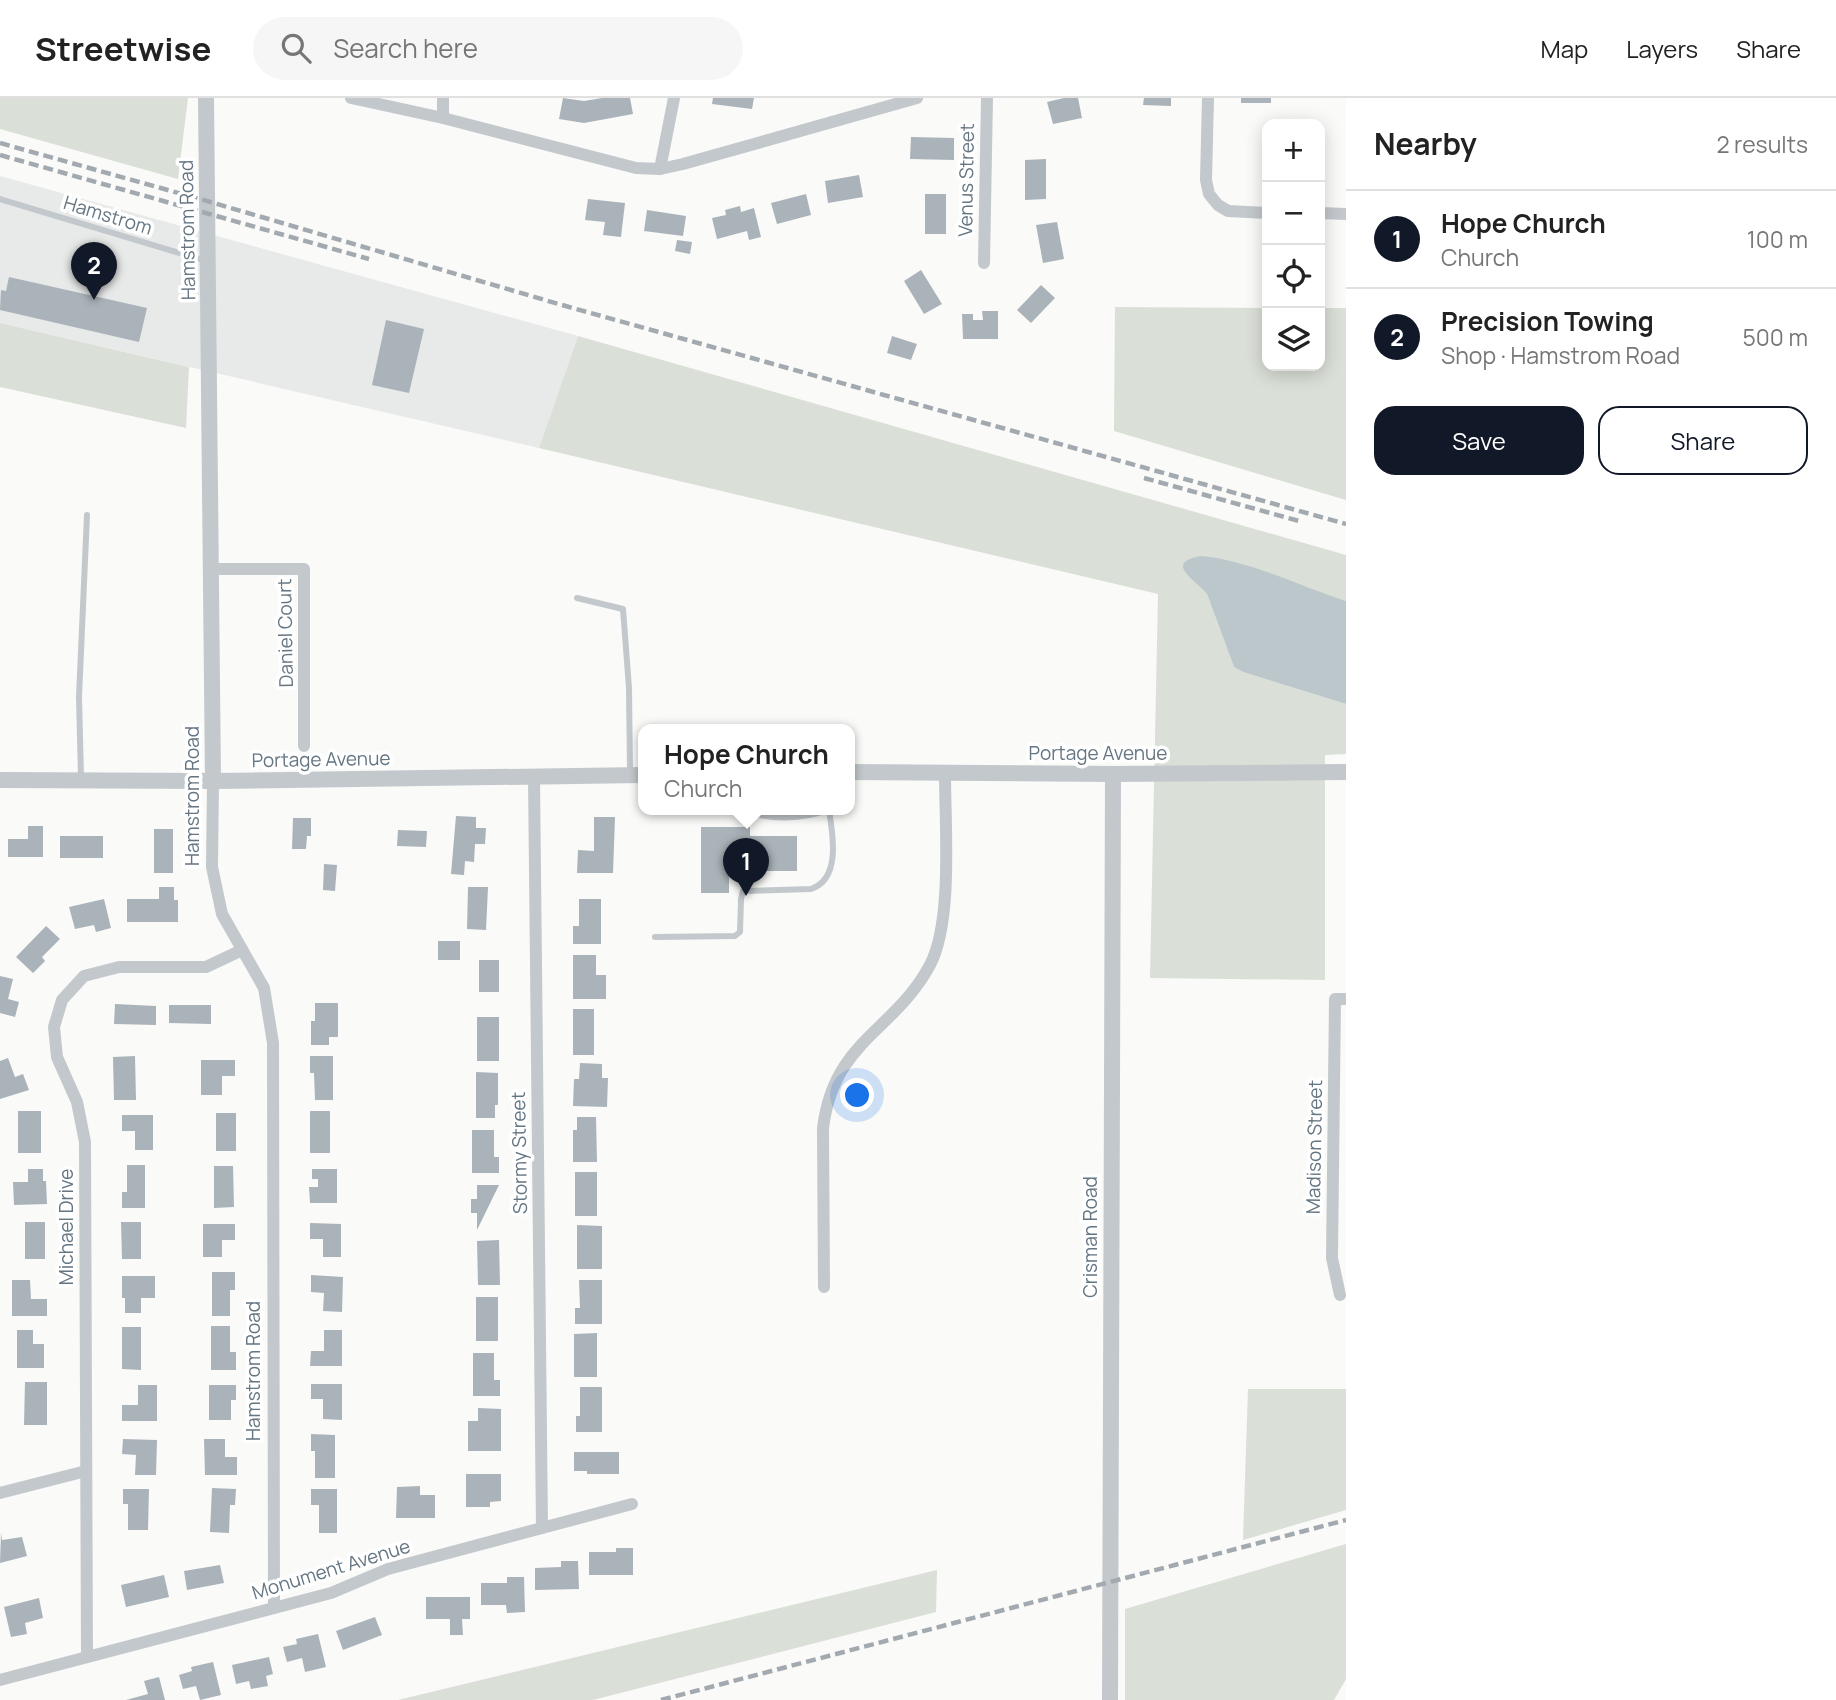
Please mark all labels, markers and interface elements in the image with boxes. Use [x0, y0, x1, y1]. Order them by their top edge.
search box [253, 17, 743, 80]
text: Streetwise [35, 26, 211, 71]
icon: search [277, 29, 315, 67]
text: Search here [333, 30, 478, 66]
text: Map [1541, 32, 1588, 65]
text: Layers [1626, 32, 1698, 65]
text: Share [1736, 32, 1801, 65]
map controls [1262, 119, 1325, 371]
button: + [1262, 119, 1325, 182]
street label: Venus Street [952, 123, 980, 237]
text: Nearby [1374, 123, 1477, 164]
text: 2 results [1716, 128, 1808, 160]
street label: Hamstrom Road [173, 160, 201, 300]
button: − [1262, 182, 1325, 245]
street label: Hamstrom [61, 189, 155, 241]
text: Hope Church [1441, 205, 1606, 241]
text: 1 [1392, 223, 1402, 255]
text: 100 m [1747, 223, 1808, 255]
text: Church [1441, 241, 1519, 273]
pin: 2 [71, 242, 117, 300]
button: locate [1262, 245, 1325, 308]
text: Precision Towing [1441, 303, 1654, 339]
button: layers [1262, 308, 1325, 371]
text: 2 [1390, 321, 1404, 353]
text: 500 m [1743, 321, 1808, 353]
text: Shop · Hamstrom Road [1441, 339, 1680, 371]
button: Save [1374, 406, 1584, 475]
button: Share [1598, 406, 1808, 475]
street label: Daniel Court [271, 578, 299, 688]
popup [638, 724, 855, 815]
street label: Hamstrom Road [179, 726, 205, 866]
text: Hope Church [664, 736, 829, 772]
street label: Portage Avenue [1029, 740, 1167, 766]
street label: Portage Avenue [251, 745, 391, 773]
text: Church [664, 772, 742, 804]
pin: 1 [723, 838, 769, 896]
your location [840, 1078, 874, 1112]
street label: Madison Street [1300, 1080, 1328, 1214]
street label: Stormy Street [505, 1092, 533, 1214]
street label: Michael Drive [53, 1169, 79, 1285]
street label: Crisman Road [1077, 1176, 1103, 1298]
street label: Hamstrom Road [240, 1301, 266, 1441]
street label: Monument Avenue [249, 1533, 413, 1605]

